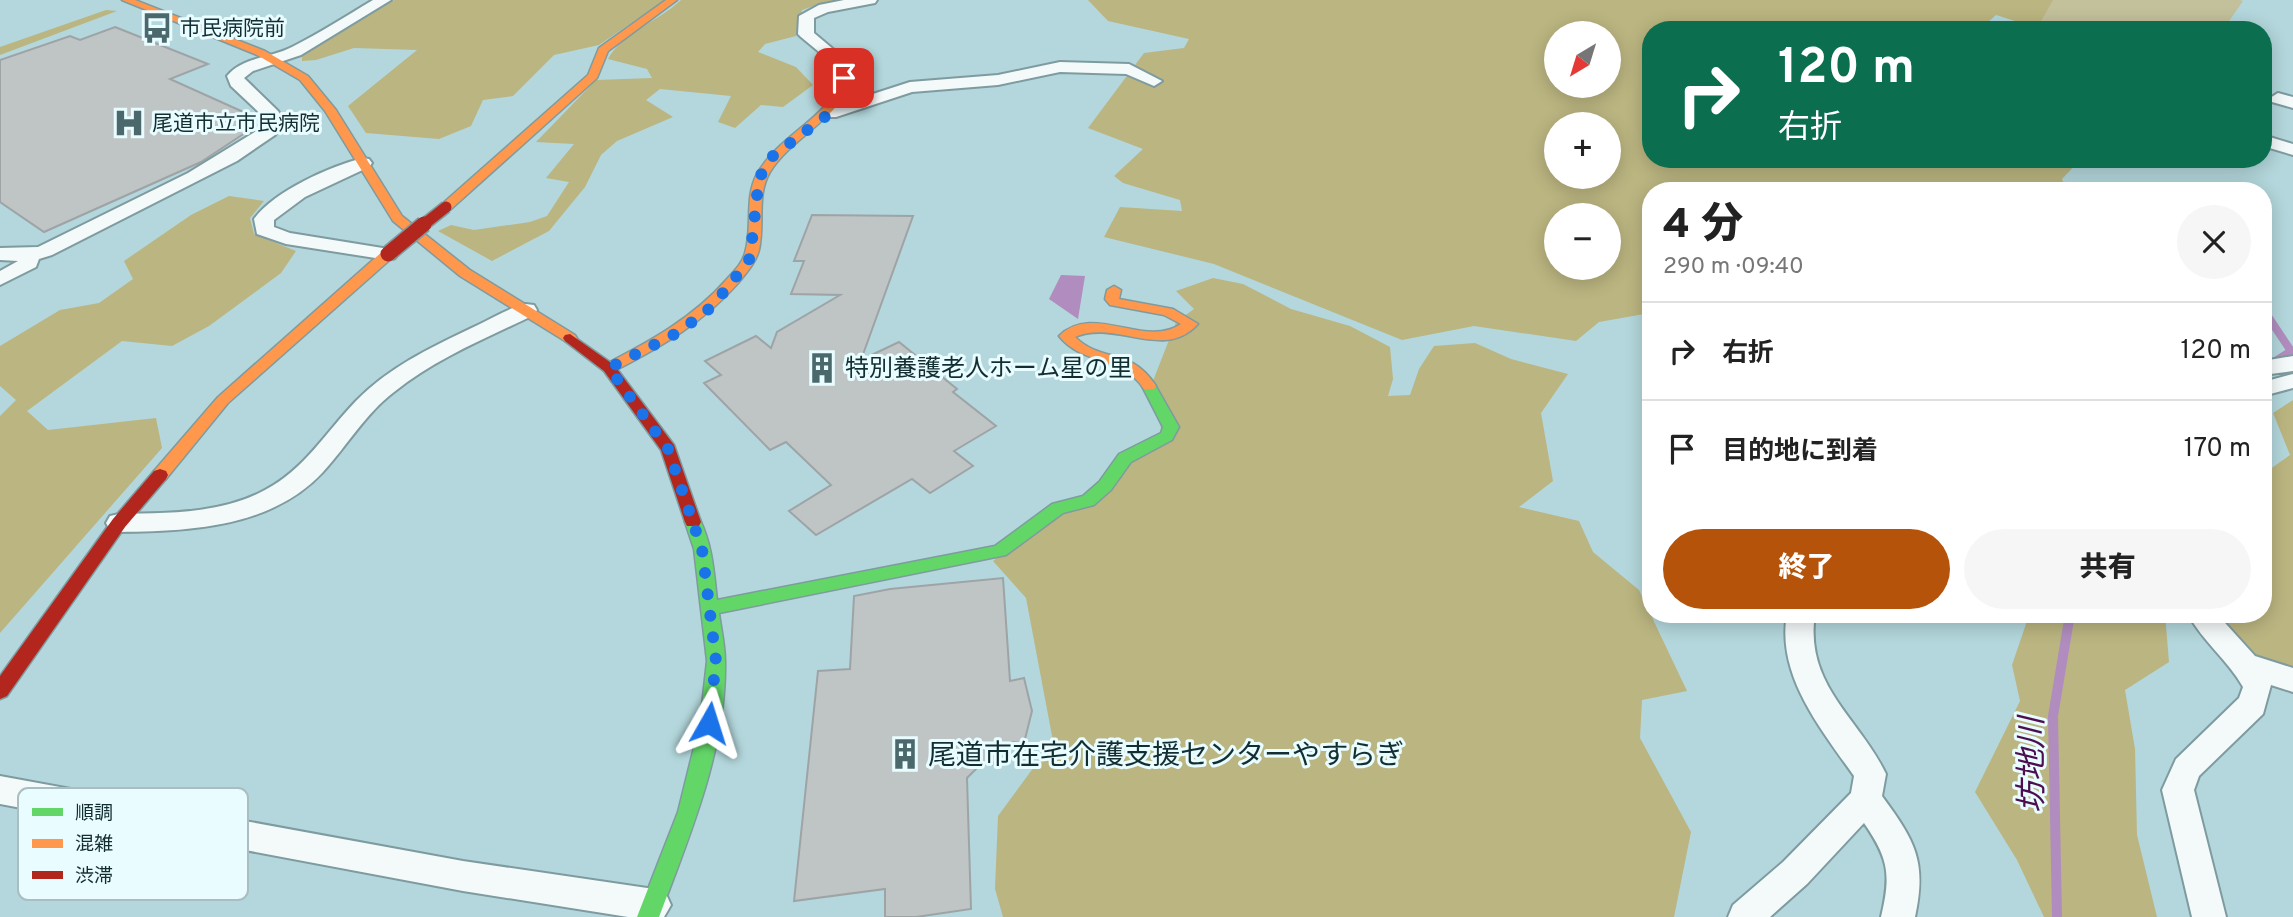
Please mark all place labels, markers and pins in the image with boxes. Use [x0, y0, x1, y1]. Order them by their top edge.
bus stop icon: 市民病院前 [140, 11, 174, 45]
place label: 市民病院前 [180, 16, 285, 43]
pin [814, 48, 874, 108]
hospital icon: 尾道市立市民病院 [112, 106, 146, 140]
place label: 尾道市立市民病院 [152, 111, 320, 138]
building icon: 特別養護老人ホーム星の里 [805, 351, 839, 385]
place label: 特別養護老人ホーム星の里 [845, 355, 1132, 385]
building icon: 尾道市在宅介護支援センターやすらぎ [888, 737, 922, 771]
place label: 尾道市在宅介護支援センターやすらぎ [928, 739, 1404, 775]

